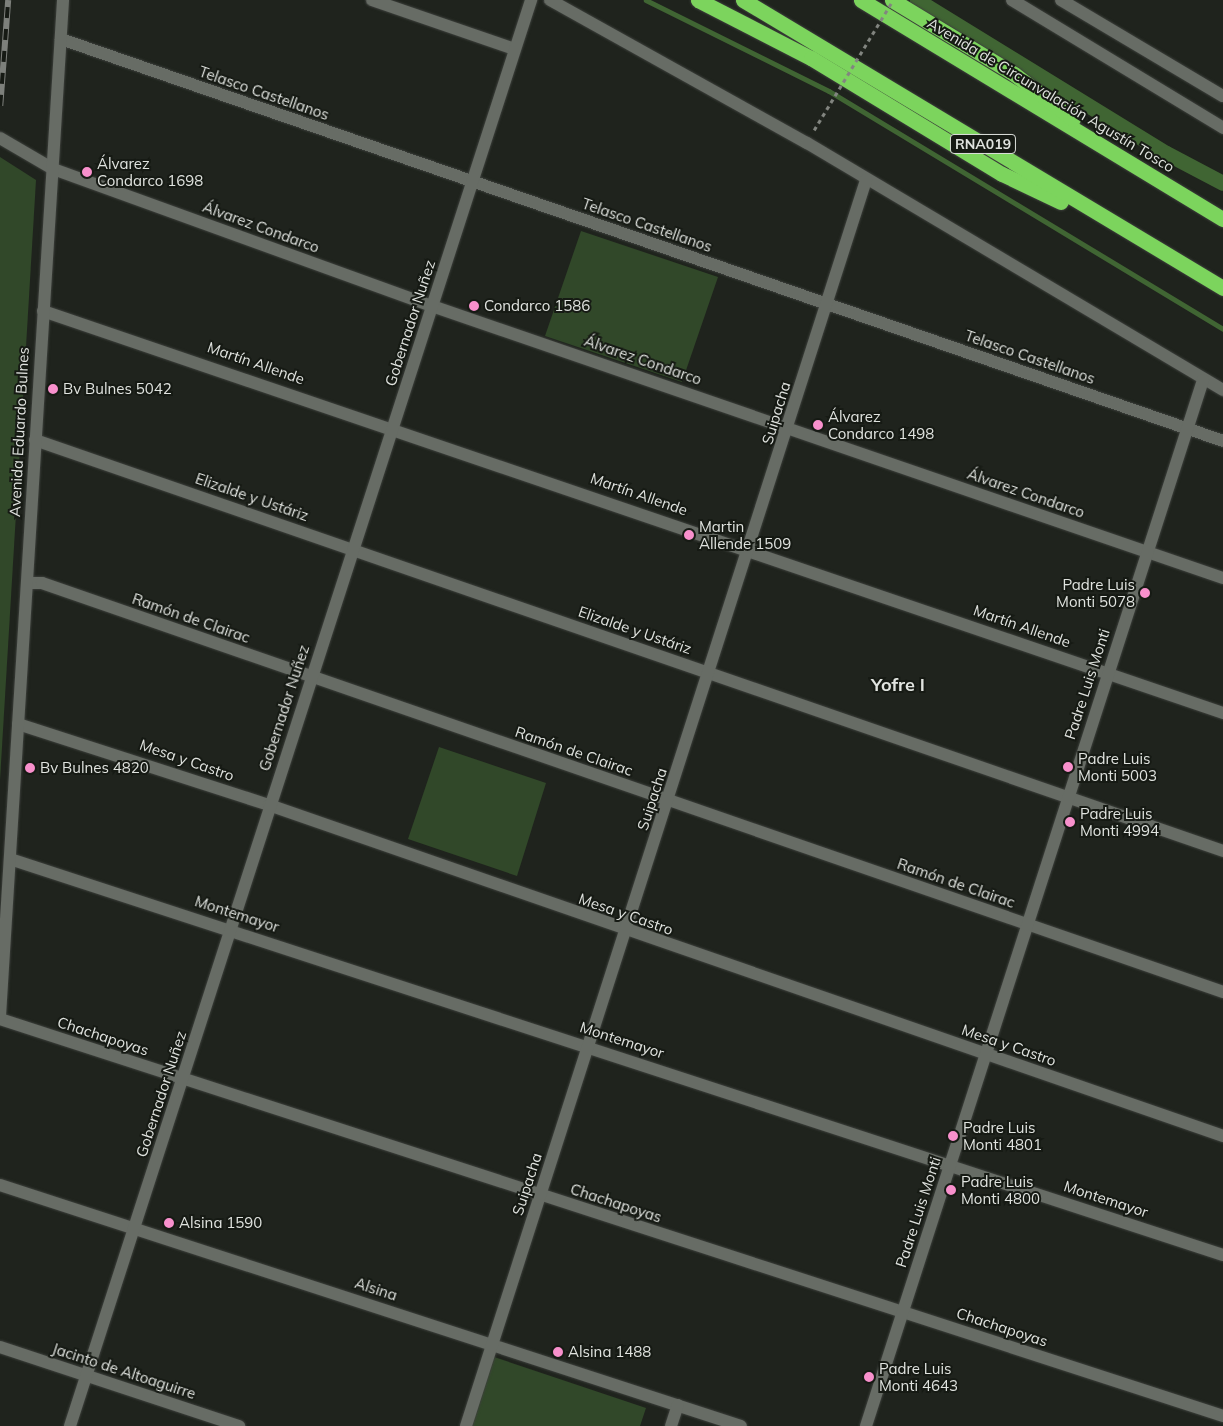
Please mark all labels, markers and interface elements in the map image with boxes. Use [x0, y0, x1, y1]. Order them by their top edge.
street label: Avenida de Circunvalación Agustín Tosco [924, 14, 1178, 176]
street label: Telasco Castellanos [197, 62, 331, 124]
road number: RNA019 [949, 132, 1017, 156]
place label: Álvarez Condarco 1698 [97, 154, 203, 189]
marker: Álvarez Condarco 1698 [81, 166, 93, 178]
street label: Telasco Castellanos [580, 194, 714, 256]
street label: Álvarez Condarco [200, 198, 322, 256]
street label: Gobernador Nuñez [381, 258, 439, 388]
place label: Condarco 1586 [484, 297, 590, 315]
marker: Condarco 1586 [468, 300, 480, 312]
street label: Telasco Castellanos [963, 326, 1097, 388]
street label: Álvarez Condarco [582, 331, 704, 389]
street label: Martín Allende [205, 338, 307, 388]
street label: Avenida Eduardo Bulnes [6, 347, 32, 517]
street label: Suipacha [758, 379, 794, 447]
place label: Bv Bulnes 5042 [63, 380, 172, 398]
marker: Bv Bulnes 5042 [47, 383, 59, 395]
place label: Álvarez Condarco 1498 [828, 407, 934, 442]
marker: Álvarez Condarco 1498 [812, 419, 824, 431]
street label: Álvarez Condarco [965, 464, 1087, 522]
street label: Elizalde y Ustáriz [193, 469, 311, 525]
street label: Martín Allende [588, 469, 690, 519]
place label: Martin Allende 1509 [699, 517, 791, 552]
marker: Martin Allende 1509 [683, 529, 695, 541]
place label: Padre Luis Monti 5078 [1056, 575, 1135, 610]
marker: Padre Luis Monti 5078 [1139, 587, 1151, 599]
street label: Ramón de Clairac [130, 589, 252, 647]
street label: Martín Allende [971, 601, 1073, 651]
street label: Elizalde y Ustáriz [576, 602, 694, 658]
street label: Padre Luis Monti [1061, 626, 1113, 742]
street label: Gobernador Nuñez [255, 643, 313, 773]
district label: Yofre I [871, 674, 925, 696]
street label: Ramón de Clairac [513, 722, 635, 780]
street label: Mesa y Castro [137, 735, 237, 785]
place label: Padre Luis Monti 5003 [1078, 749, 1157, 784]
place label: Bv Bulnes 4820 [40, 759, 149, 777]
marker: Padre Luis Monti 5003 [1062, 761, 1074, 773]
marker: Bv Bulnes 4820 [24, 762, 36, 774]
street label: Suipacha [633, 765, 671, 833]
place label: Padre Luis Monti 4994 [1080, 804, 1159, 839]
marker: Padre Luis Monti 4994 [1064, 816, 1076, 828]
street label: Ramón de Clairac [895, 854, 1017, 912]
street label: Mesa y Castro [576, 889, 676, 939]
street label: Montemayor [193, 892, 281, 936]
street label: Chachapoyas [55, 1013, 151, 1059]
street label: Montemayor [578, 1018, 666, 1062]
street label: Mesa y Castro [959, 1020, 1059, 1070]
street label: Gobernador Nuñez [132, 1029, 190, 1159]
place label: Padre Luis Monti 4801 [963, 1118, 1042, 1153]
marker: Padre Luis Monti 4801 [947, 1130, 959, 1142]
street label: Suipacha [508, 1150, 546, 1218]
street label: Padre Luis Monti [892, 1154, 944, 1270]
place label: Padre Luis Monti 4800 [961, 1172, 1040, 1207]
street label: Montemayor [1062, 1177, 1150, 1221]
street label: Chachapoyas [568, 1180, 664, 1226]
marker: Padre Luis Monti 4800 [945, 1184, 957, 1196]
place label: Alsina 1590 [179, 1214, 262, 1232]
marker: Alsina 1590 [163, 1217, 175, 1229]
street label: Alsina [353, 1274, 399, 1304]
street label: Chachapoyas [954, 1304, 1050, 1350]
street label: Jacinto de Altoaguirre [50, 1339, 198, 1403]
place label: Alsina 1488 [568, 1343, 651, 1361]
marker: Alsina 1488 [552, 1346, 564, 1358]
place label: Padre Luis Monti 4643 [879, 1359, 958, 1394]
marker: Padre Luis Monti 4643 [863, 1371, 875, 1383]

